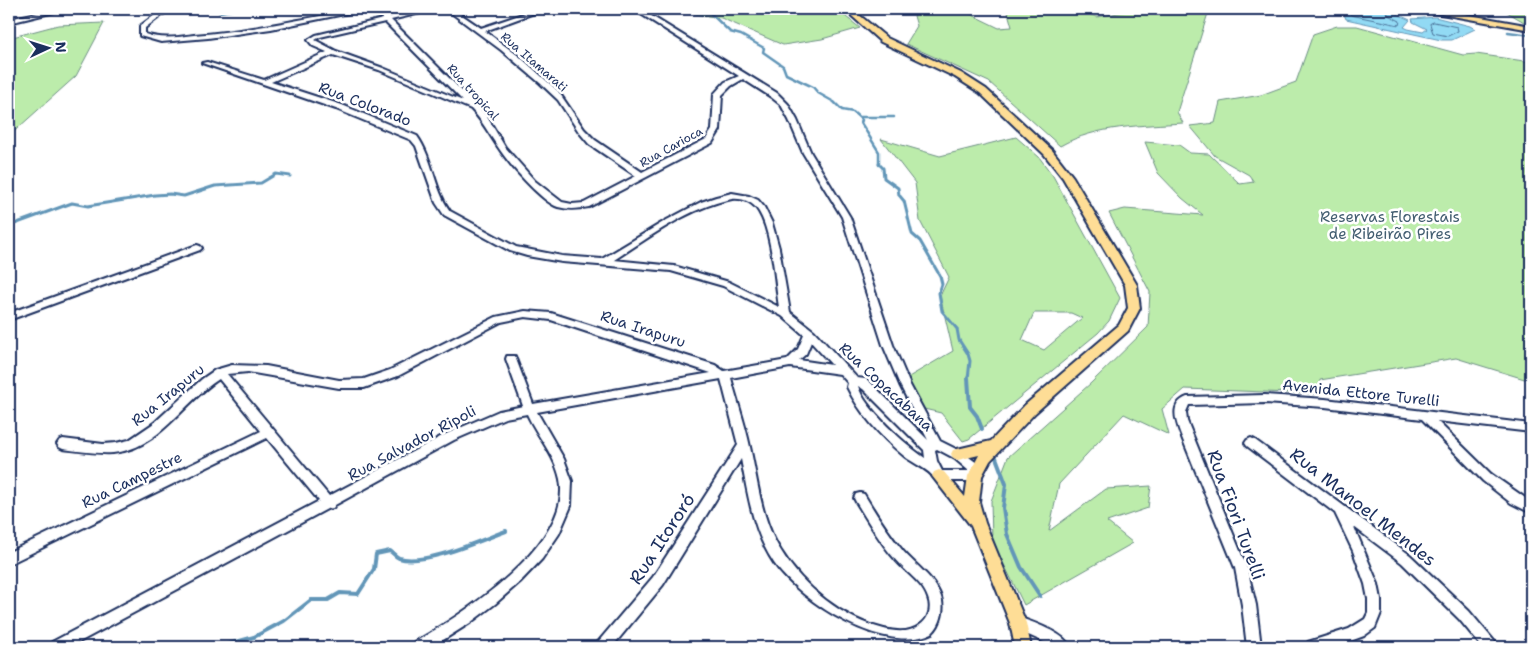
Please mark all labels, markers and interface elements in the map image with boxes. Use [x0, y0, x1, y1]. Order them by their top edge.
north arrow [22, 22, 72, 72]
street label: Rua Itamarati [497, 29, 571, 95]
text: N [52, 41, 70, 53]
street label: Rua tropical [443, 60, 503, 124]
street label: Rua Colorado [316, 77, 414, 131]
street label: Rua Carioca [637, 123, 706, 171]
park label: Reservas Florestais de Ribeirão Pires [1320, 207, 1460, 244]
street label: Rua Irapuru [598, 306, 688, 352]
street label: Rua Copacabana [835, 338, 938, 436]
street label: Rua Irapuru [127, 359, 209, 431]
street label: Avenida Ettore Turelli [1281, 375, 1441, 411]
street label: Rua Salvador Ripoli [344, 401, 480, 485]
street label: Rua Manoel Mendes [1285, 442, 1441, 572]
street label: Rua Campestre [79, 447, 185, 513]
street label: Rua Fiori Turelli [1201, 447, 1271, 583]
street label: Rua Itororó [624, 489, 700, 589]

